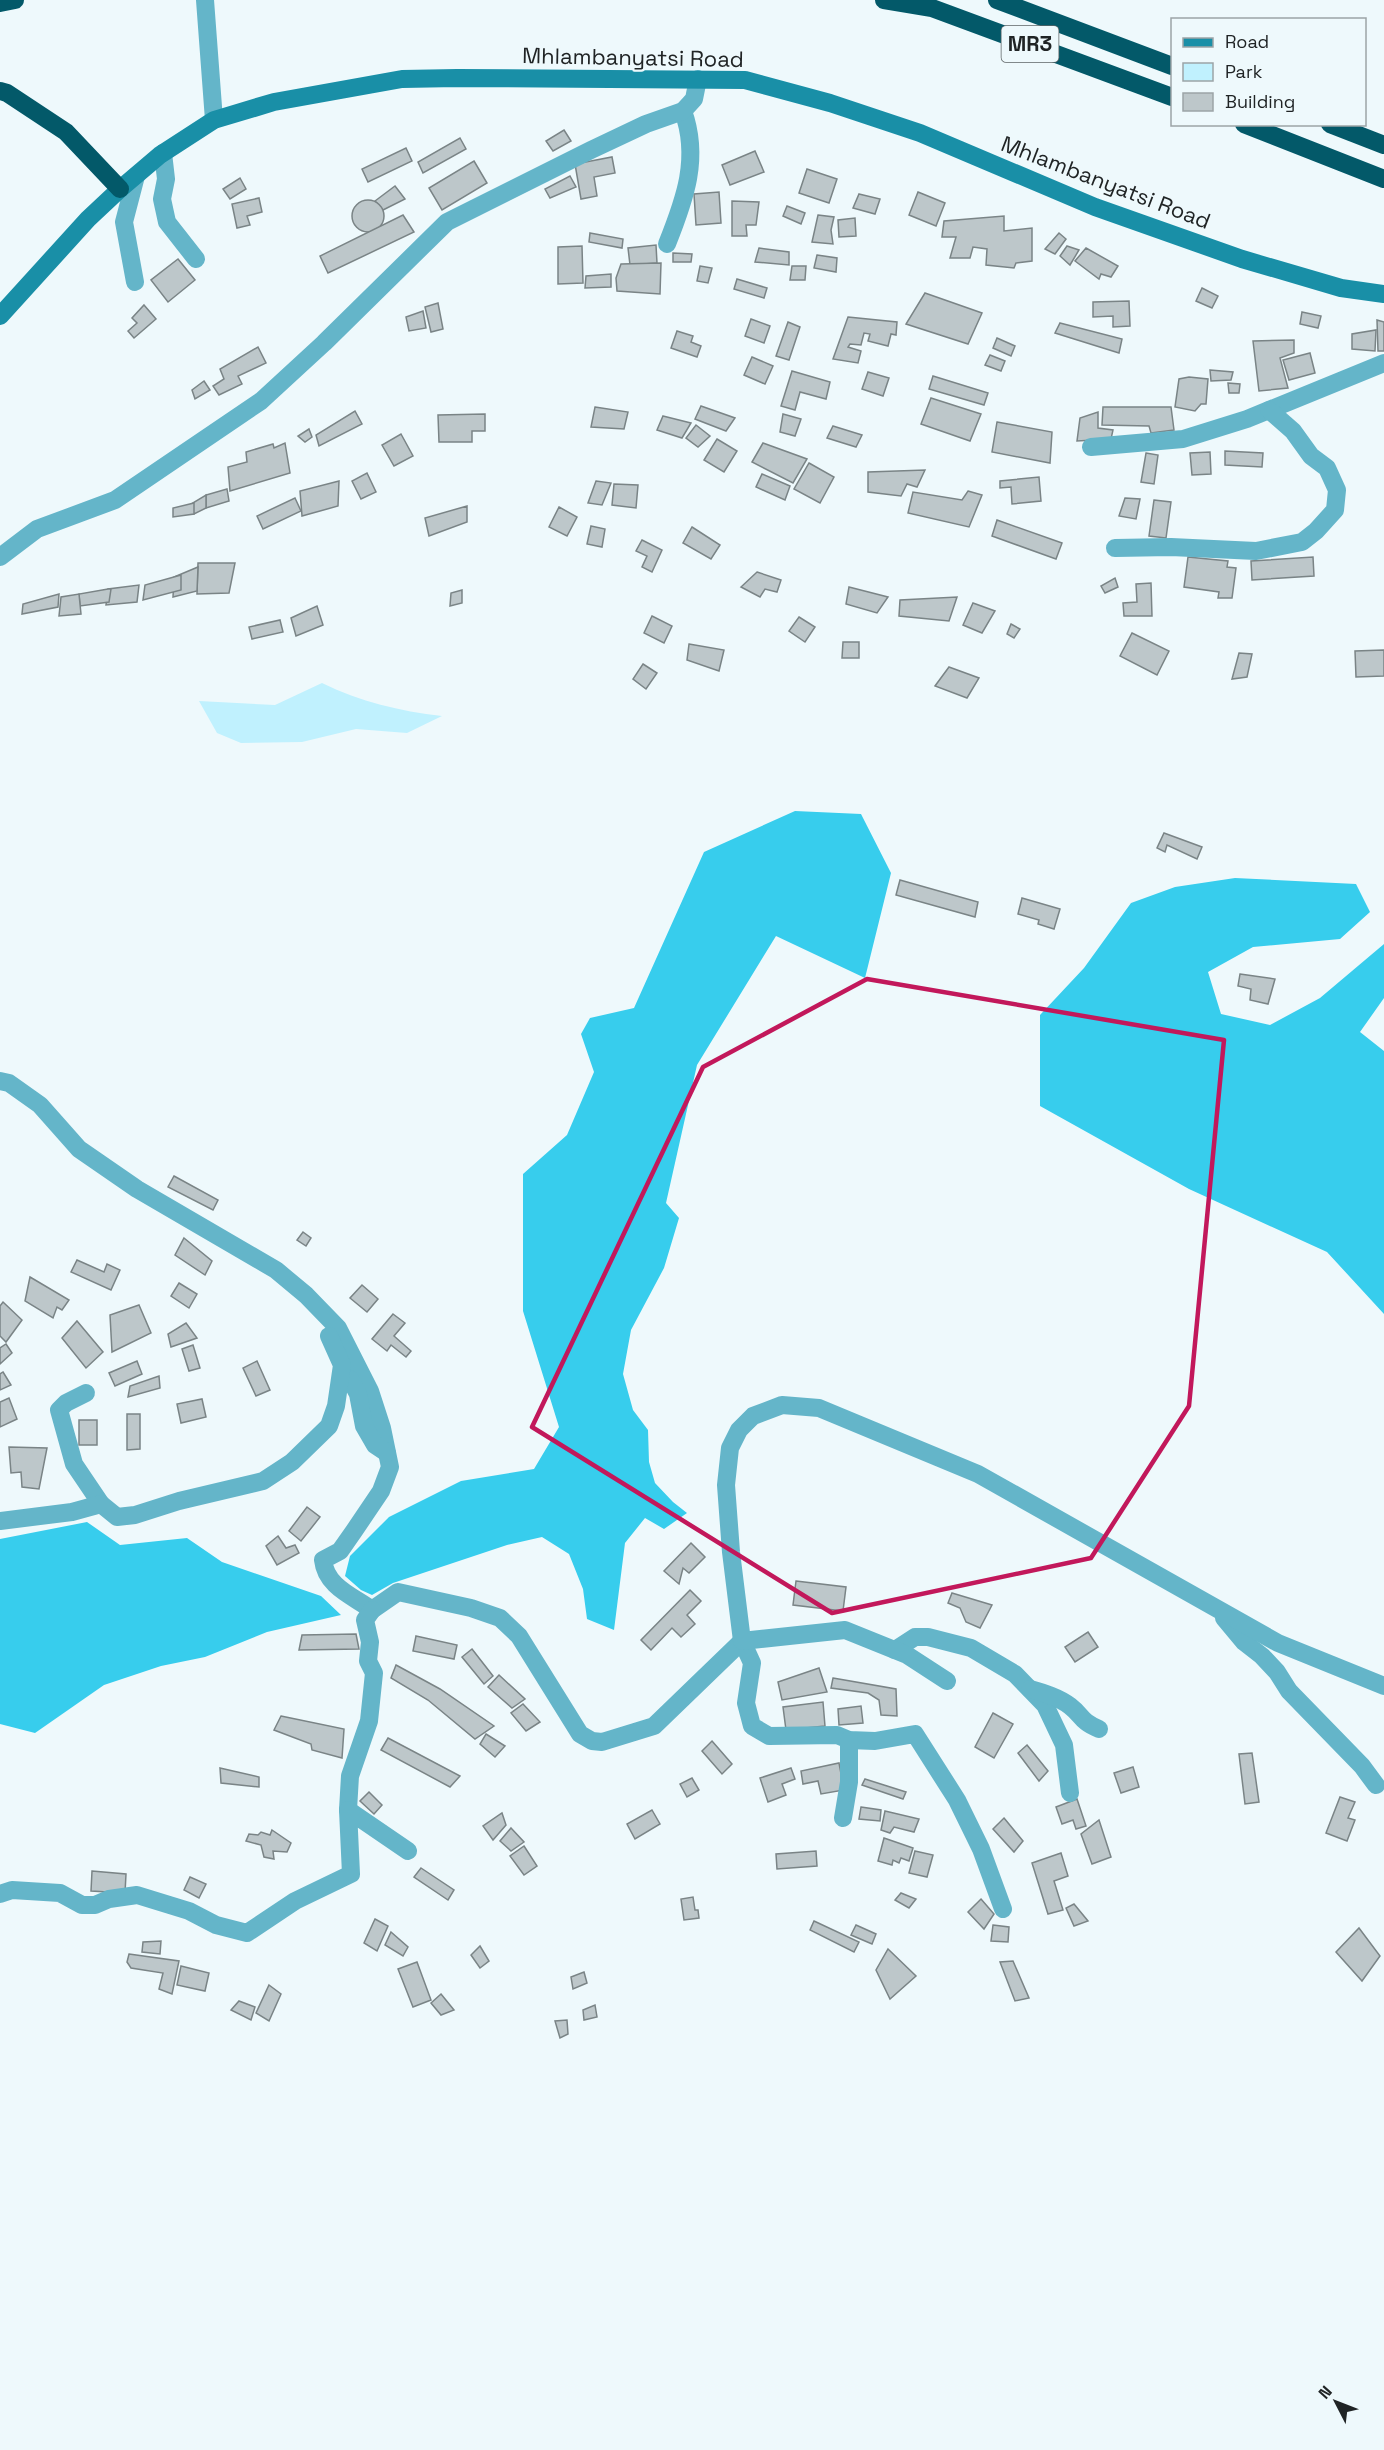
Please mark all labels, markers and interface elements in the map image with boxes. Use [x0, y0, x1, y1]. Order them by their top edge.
legend [1171, 18, 1366, 126]
road number: MR3 [1002, 26, 1058, 62]
text: Road [1225, 30, 1269, 53]
street label: Mhlambanyatsi Road [522, 41, 744, 73]
text: Park [1225, 60, 1263, 83]
text: Building [1225, 90, 1295, 113]
street label: Mhlambanyatsi Road [997, 129, 1215, 235]
north arrow [1306, 2372, 1366, 2432]
text: N [1314, 2381, 1337, 2403]

